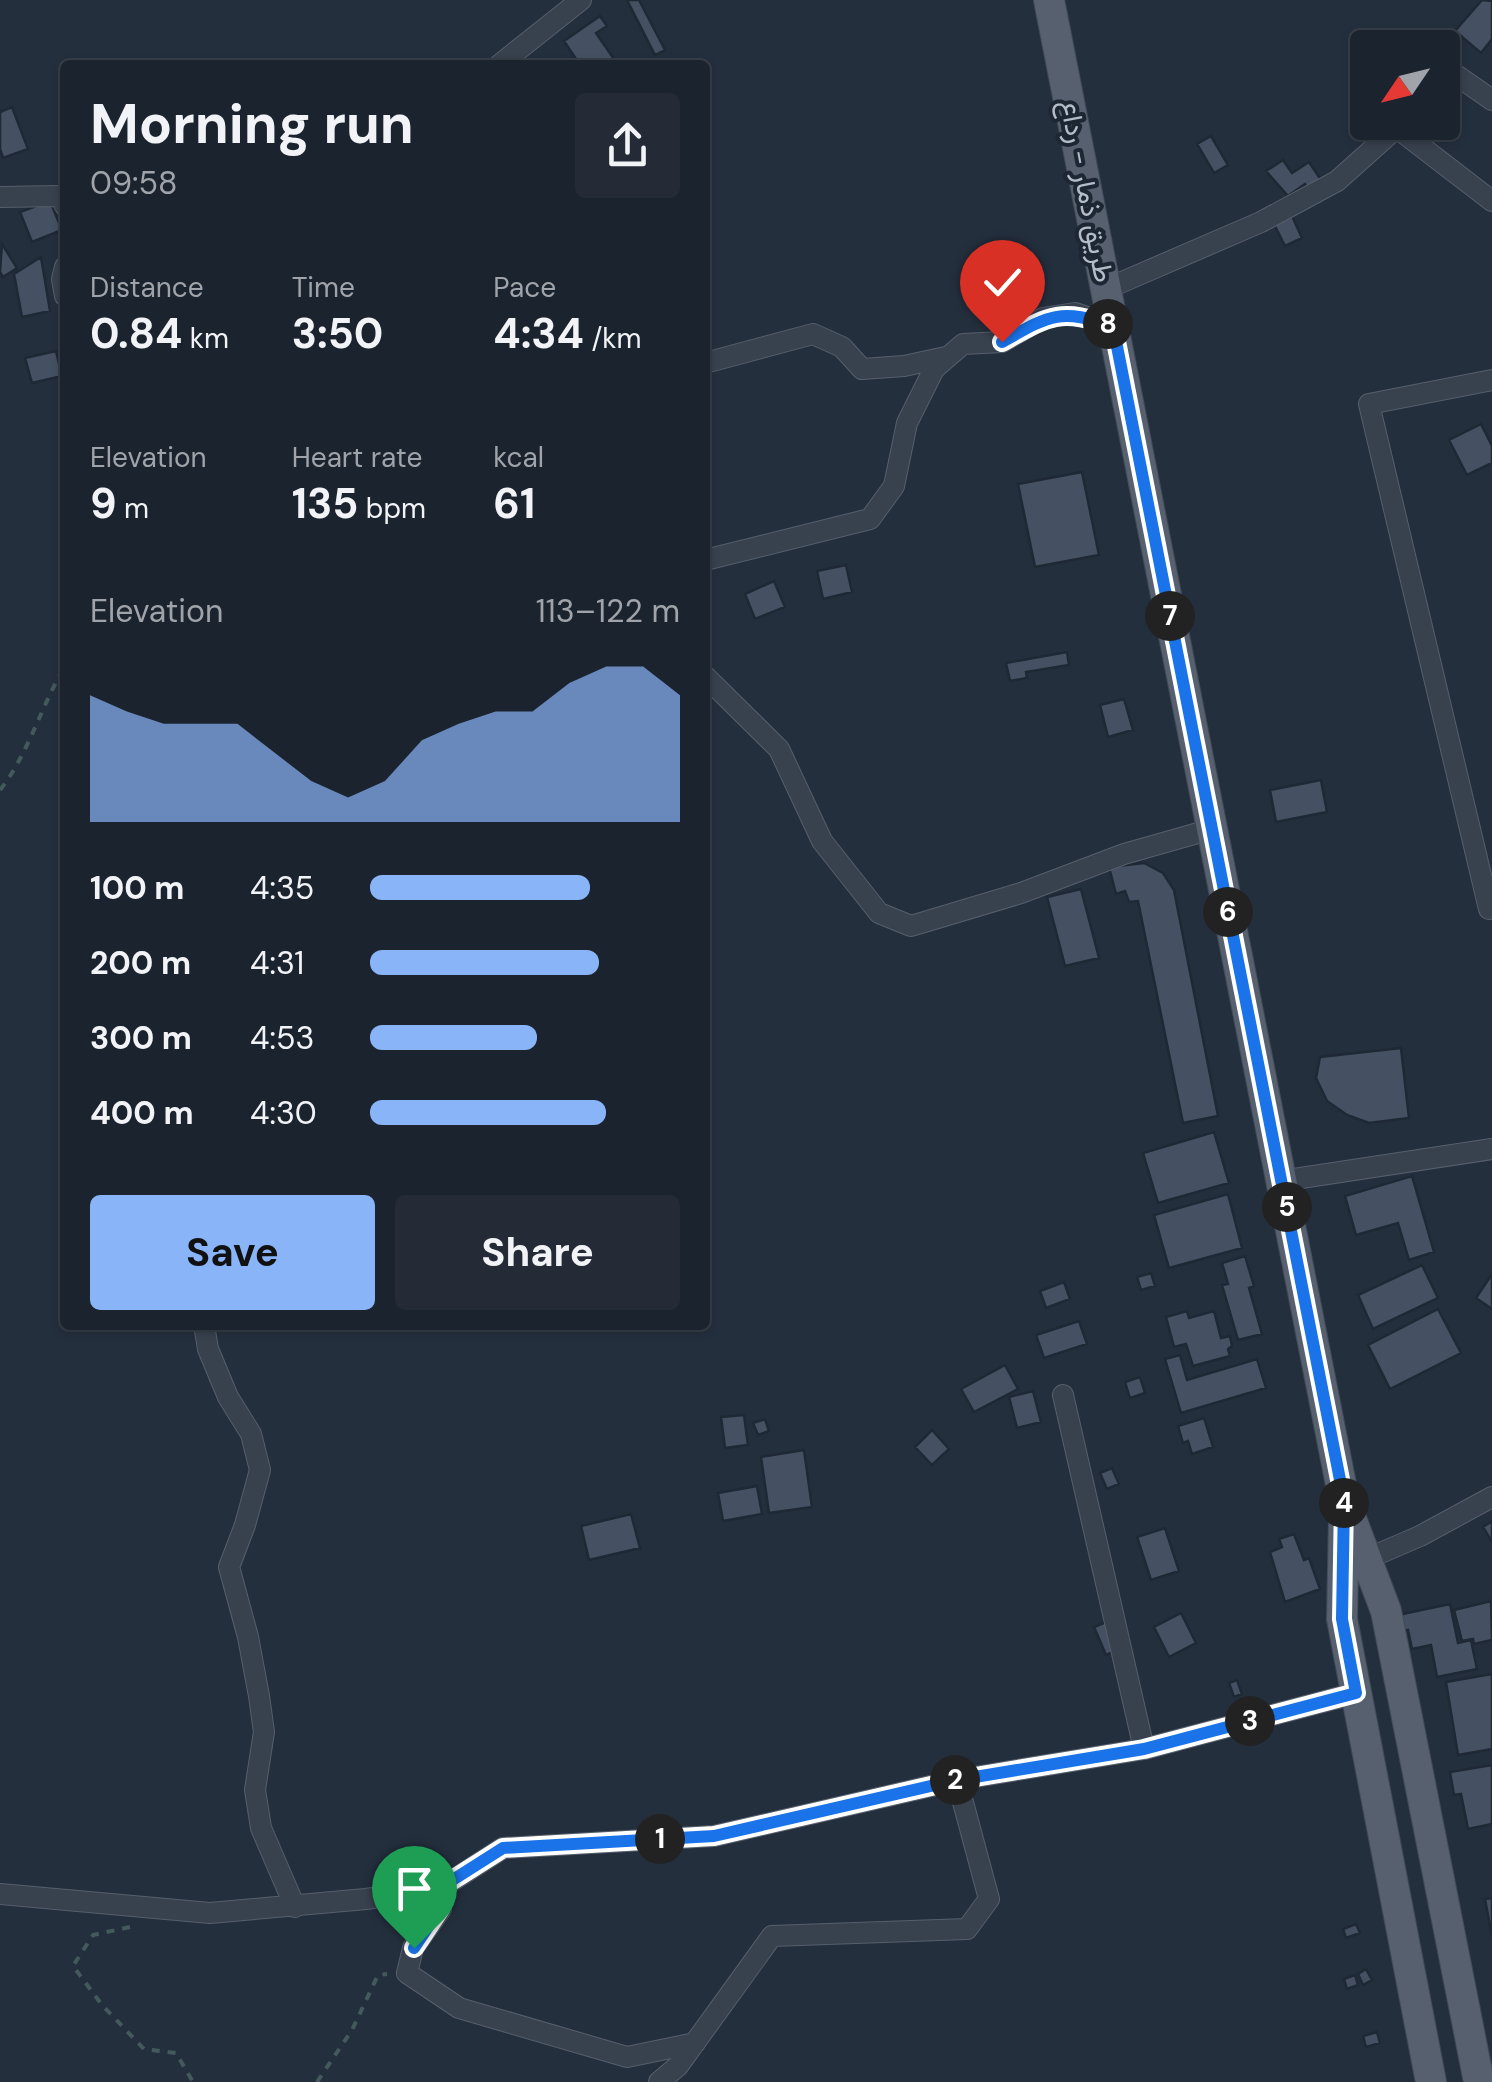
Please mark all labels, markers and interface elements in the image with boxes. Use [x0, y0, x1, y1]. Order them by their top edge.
north arrow [1350, 30, 1460, 140]
map controls [1350, 30, 1460, 140]
text: Morning run [90, 88, 414, 160]
button: share [575, 93, 680, 198]
street label: طريق ذمار - رداع [1051, 96, 1123, 286]
text: 09:58 [90, 162, 177, 204]
pin [960, 240, 1045, 343]
icon: check [975, 255, 1030, 310]
text: Distance [90, 269, 204, 306]
text: Time [292, 269, 355, 306]
text: Pace [493, 269, 556, 306]
pin: 8 [1083, 299, 1133, 349]
text: 8 [1099, 305, 1117, 342]
text: 0.84 [90, 306, 182, 361]
text: 3:50 [292, 306, 383, 361]
text: 4:34 [493, 306, 584, 361]
text: km [182, 320, 229, 357]
text: /km [584, 320, 641, 357]
text: Elevation [90, 439, 207, 476]
text: Heart rate [292, 439, 422, 476]
text: kcal [493, 439, 544, 476]
text: 9 [90, 476, 117, 531]
text: 135 [292, 476, 358, 531]
text: 61 [493, 476, 535, 531]
text: m [117, 490, 149, 527]
text: bpm [358, 490, 426, 527]
text: Elevation [90, 590, 223, 632]
text: 113–122 m [536, 590, 680, 632]
pin: 7 [1145, 591, 1195, 641]
text: 7 [1162, 597, 1178, 634]
text: 100 m [90, 867, 184, 909]
text: 4:35 [250, 867, 314, 909]
pin: 6 [1203, 887, 1253, 937]
text: 6 [1219, 893, 1237, 930]
text: 200 m [90, 942, 191, 984]
text: 4:31 [250, 942, 304, 984]
text: 300 m [90, 1017, 192, 1059]
text: 4:53 [250, 1017, 314, 1059]
text: 400 m [90, 1092, 194, 1134]
text: 4:30 [250, 1092, 317, 1134]
pin: 5 [1262, 1182, 1312, 1232]
text: 5 [1278, 1188, 1296, 1225]
button: Save [90, 1195, 375, 1310]
button: Share [395, 1195, 680, 1310]
pin: 4 [1319, 1478, 1369, 1528]
text: 4 [1335, 1484, 1353, 1521]
pin: 3 [1225, 1696, 1275, 1746]
text: 3 [1242, 1702, 1258, 1739]
pin: 2 [930, 1755, 980, 1805]
text: 2 [947, 1761, 963, 1798]
pin: 1 [635, 1814, 685, 1864]
text: 1 [655, 1820, 665, 1857]
pin [372, 1846, 457, 1949]
icon: arrive [387, 1861, 442, 1916]

